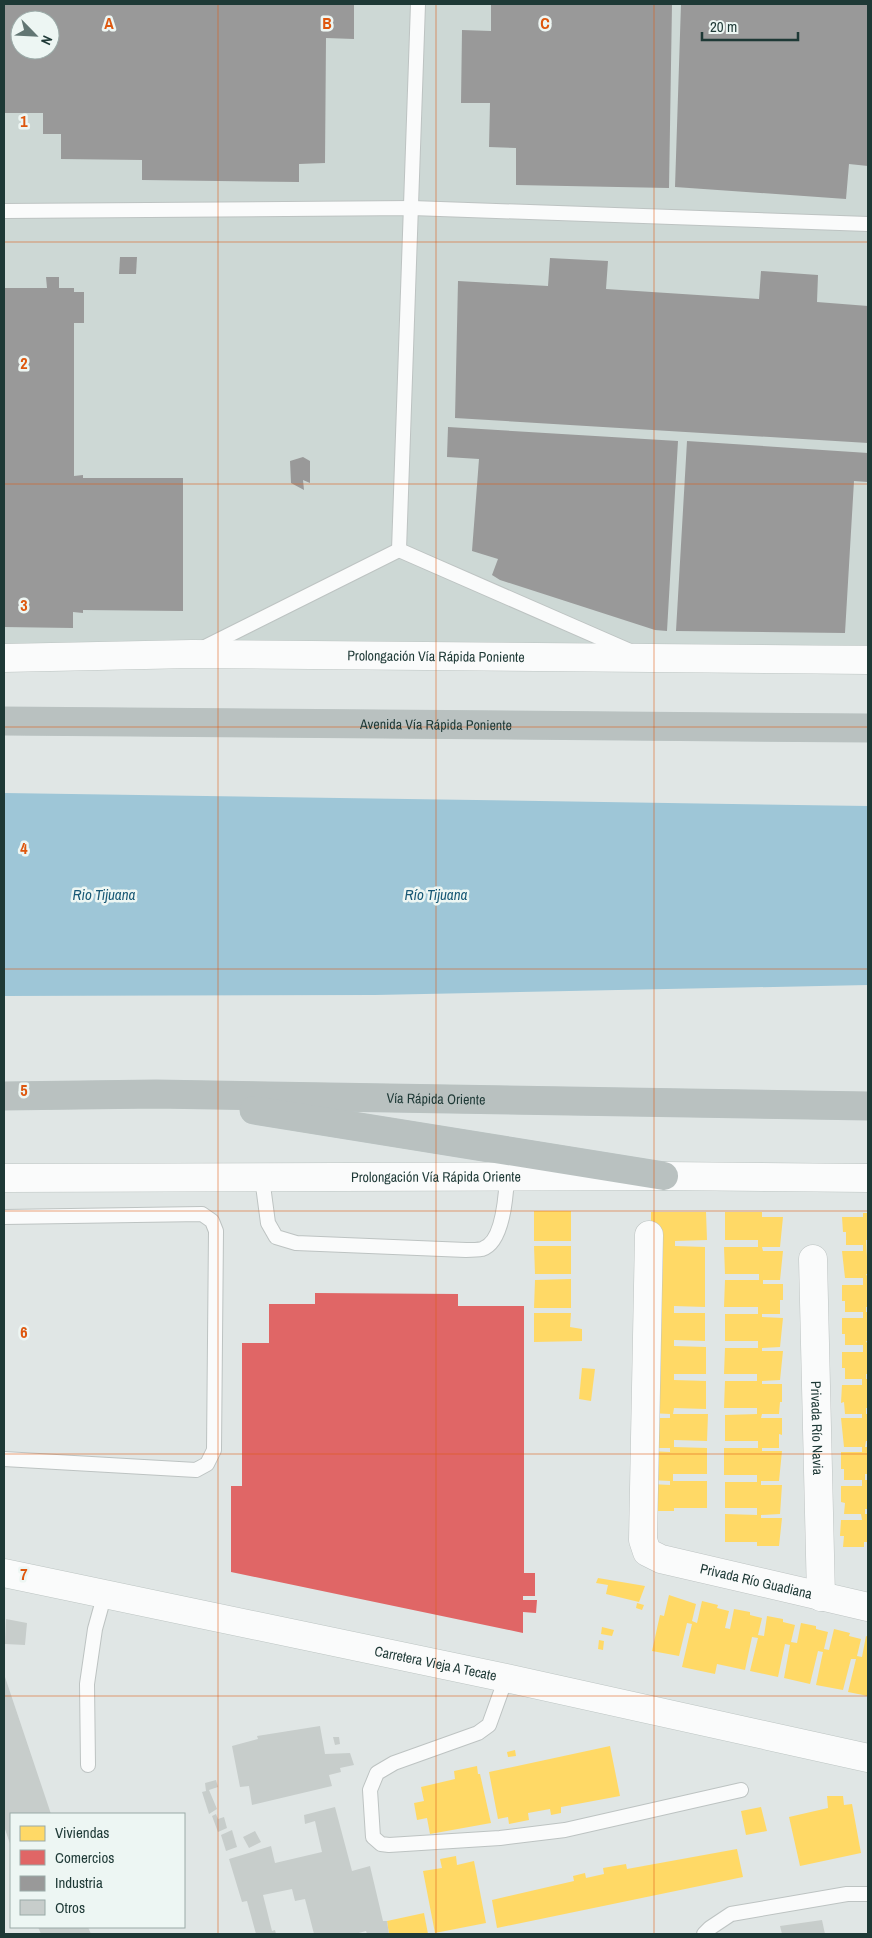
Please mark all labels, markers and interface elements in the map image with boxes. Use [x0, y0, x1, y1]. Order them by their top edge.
north arrow [10, 10, 60, 60]
scale bar [702, 10, 798, 42]
text: A [104, 12, 114, 34]
text: B [322, 12, 332, 34]
text: C [540, 12, 550, 34]
text: 20 m [710, 16, 737, 37]
text: N [37, 33, 57, 48]
text: 1 [20, 110, 28, 132]
text: 2 [20, 352, 28, 374]
text: 3 [20, 594, 28, 616]
street label: Prolongación Vía Rápida Poniente [347, 646, 525, 666]
street label: Avenida Vía Rápida Poniente [359, 715, 512, 734]
text: 4 [20, 837, 28, 859]
water label: Rio Tijuana [73, 884, 136, 905]
water label: Río Tijuana [405, 884, 468, 905]
text: 5 [20, 1079, 28, 1101]
street label: Vía Rápida Oriente [386, 1089, 486, 1109]
street label: Prolongación Vía Rápida Oriente [351, 1167, 521, 1186]
text: 6 [20, 1321, 28, 1343]
street label: Privada Río Navia [807, 1381, 827, 1476]
street label: Privada Río Guadiana [698, 1559, 814, 1603]
text: 7 [20, 1563, 28, 1585]
street label: Carretera Vieja A Tecate [373, 1642, 498, 1685]
legend [10, 1813, 185, 1928]
text: Viviendas [55, 1822, 110, 1843]
text: Comercios [55, 1847, 114, 1868]
text: Industria [55, 1872, 103, 1893]
text: Otros [55, 1897, 85, 1918]

